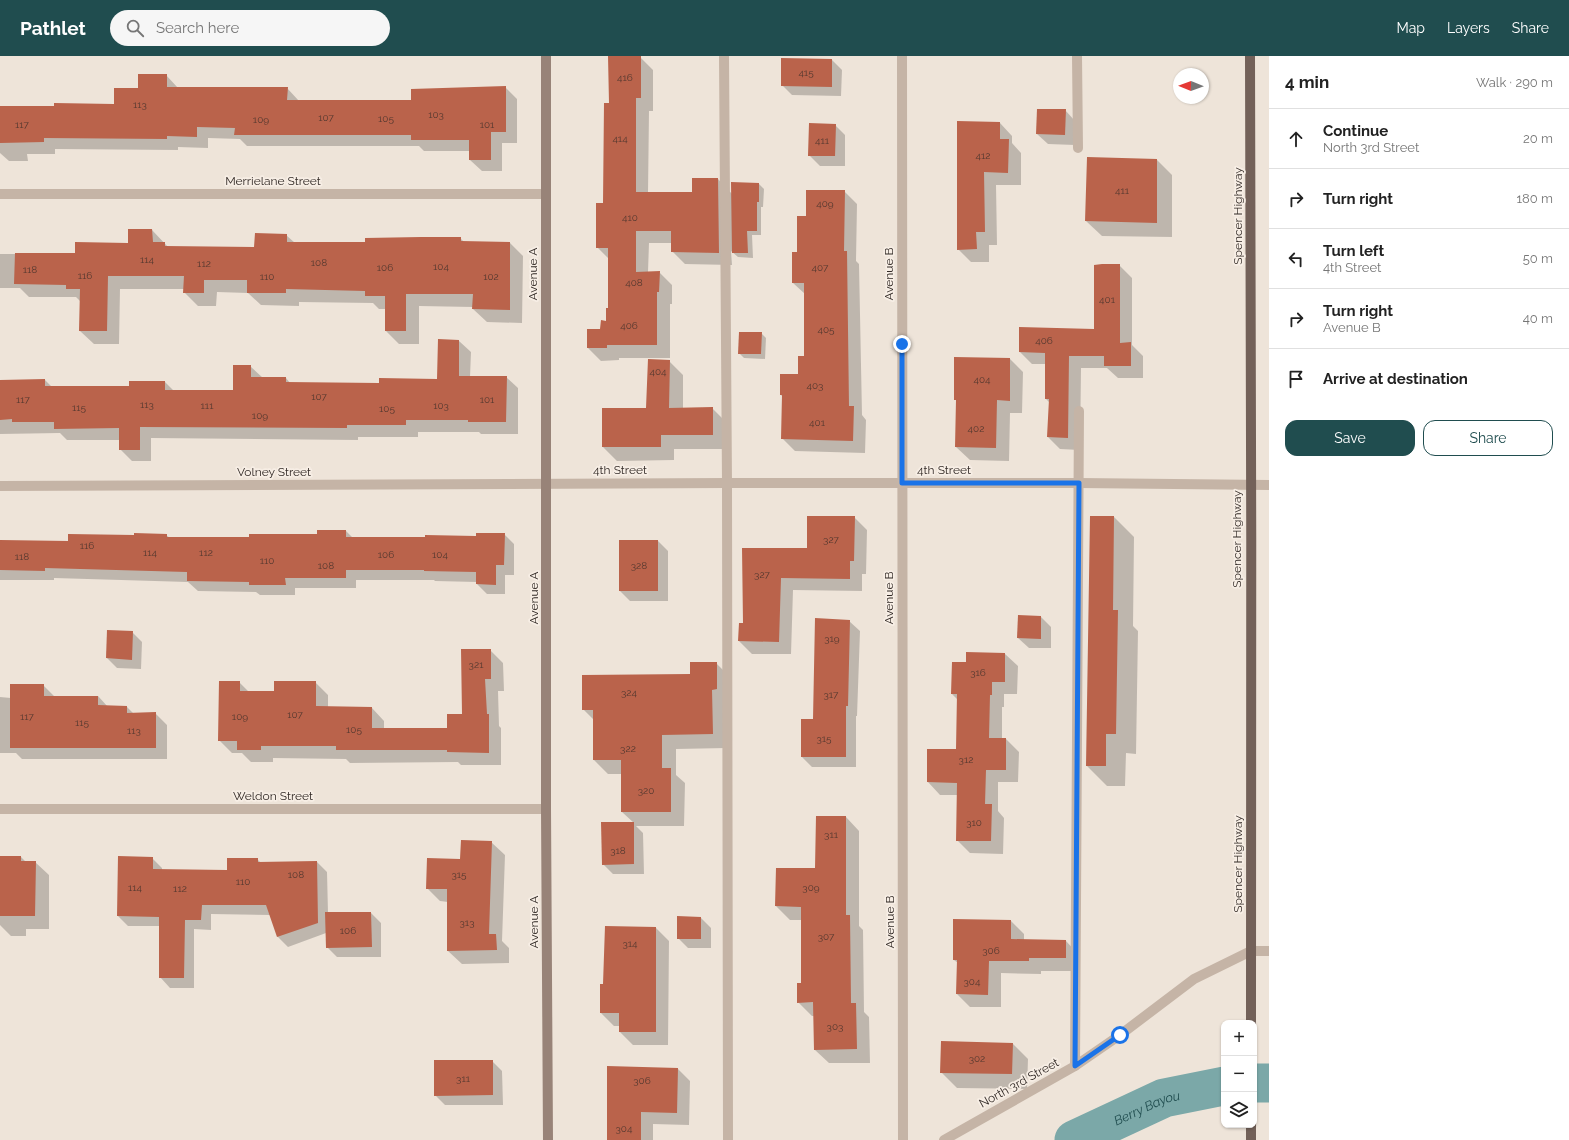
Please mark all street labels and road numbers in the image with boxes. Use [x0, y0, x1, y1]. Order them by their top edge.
street label: Spencer Highway [1231, 167, 1245, 265]
street label: Merrielane Street [225, 174, 321, 188]
street label: Avenue B [882, 247, 896, 301]
street label: Avenue A [526, 248, 540, 300]
street label: 4th Street [593, 463, 647, 477]
street label: 4th Street [917, 463, 971, 477]
street label: Volney Street [237, 465, 311, 479]
street label: Spencer Highway [1230, 490, 1244, 588]
street label: Avenue B [882, 571, 896, 625]
street label: Avenue A [527, 572, 541, 624]
street label: Weldon Street [233, 789, 313, 803]
street label: Spencer Highway [1231, 815, 1245, 913]
street label: Avenue B [883, 895, 897, 949]
street label: Avenue A [527, 896, 541, 948]
street label: North 3rd Street [977, 1055, 1061, 1111]

